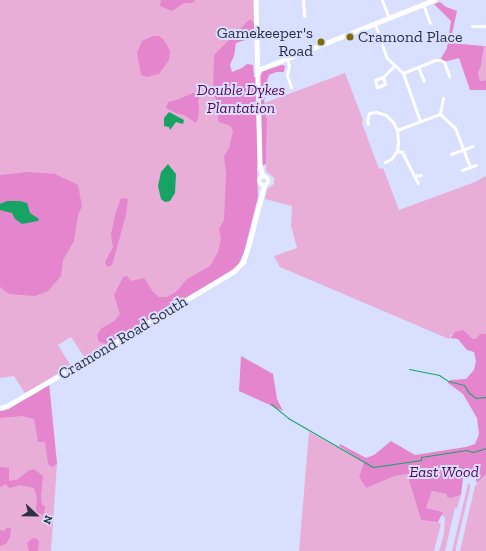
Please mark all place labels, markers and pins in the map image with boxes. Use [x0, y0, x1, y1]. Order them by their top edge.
place label: Gamekeeper's Road [217, 23, 313, 61]
place label: Cramond Place [358, 27, 462, 47]
marker: Cramond Place [345, 32, 355, 42]
marker: Gamekeeper's Road [316, 37, 326, 47]

